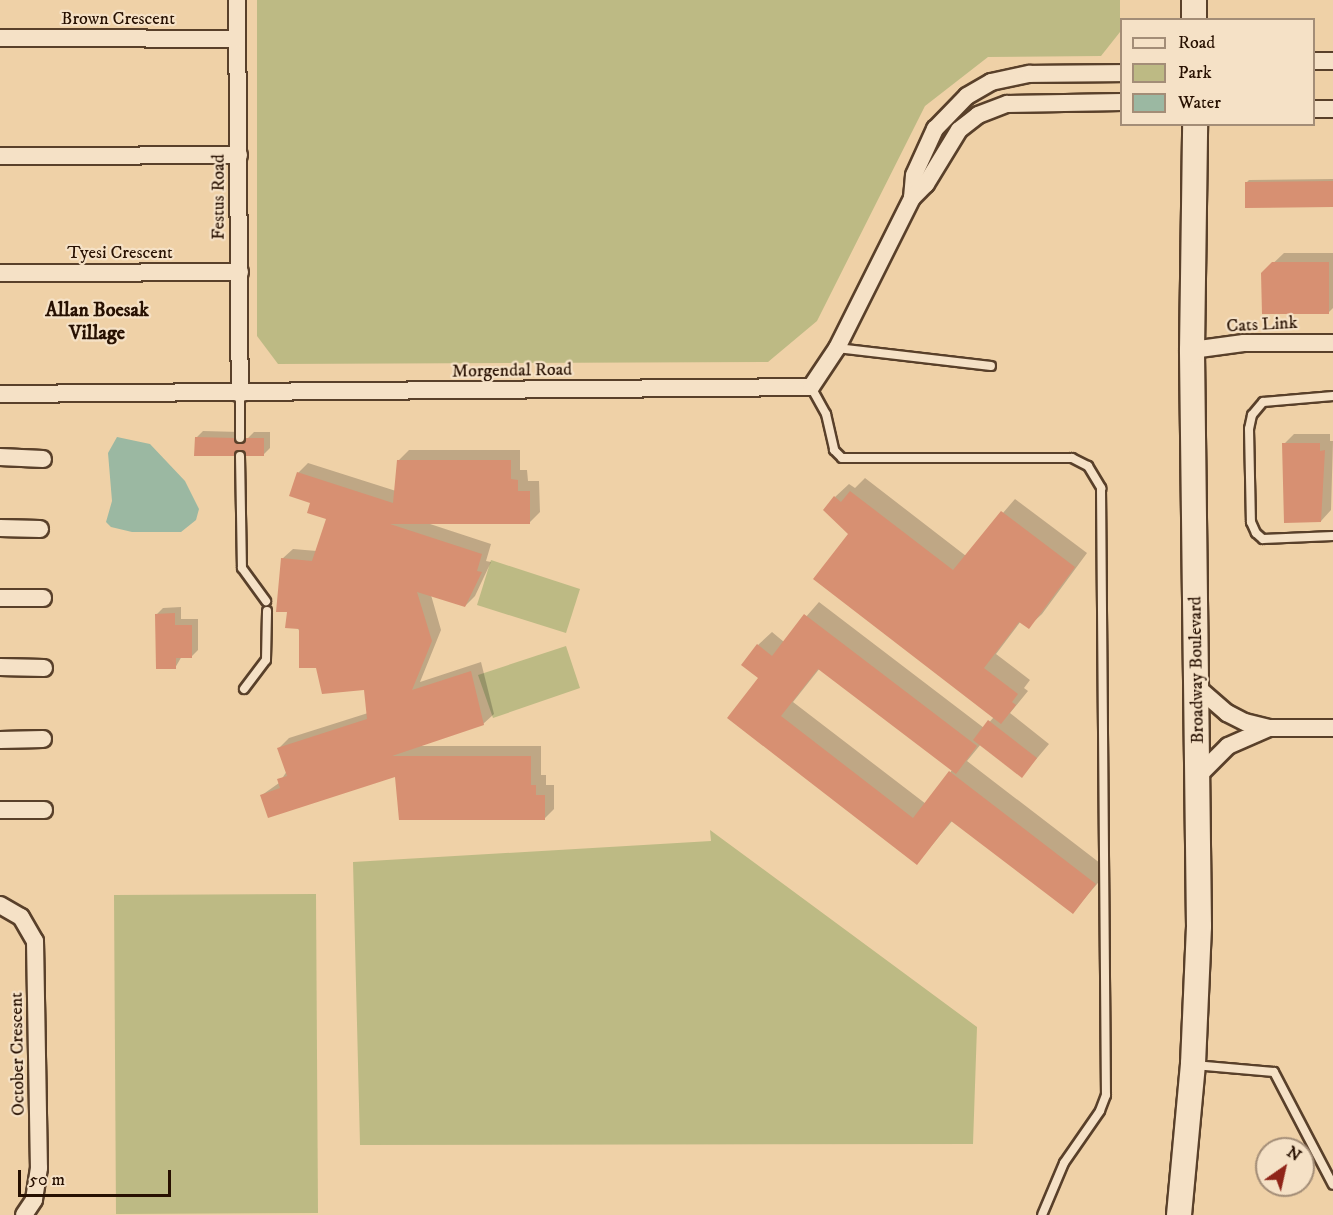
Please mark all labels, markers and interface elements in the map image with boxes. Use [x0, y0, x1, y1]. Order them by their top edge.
street label: Brown Crescent [61, 8, 175, 30]
legend [1120, 18, 1315, 126]
text: Road [1178, 32, 1215, 54]
text: Park [1178, 62, 1212, 84]
text: Water [1178, 92, 1221, 114]
street label: Festus Road [208, 154, 230, 240]
street label: Tyesi Crescent [67, 242, 173, 264]
district label: Allan Boesak Village [45, 298, 149, 345]
street label: Cats Link [1226, 312, 1298, 338]
street label: Morgendal Road [452, 359, 572, 383]
street label: Broadway Boulevard [1185, 596, 1209, 744]
street label: October Crescent [6, 992, 30, 1116]
north arrow [1255, 1137, 1315, 1197]
text: N [1283, 1142, 1305, 1166]
scale bar [21, 1158, 174, 1196]
text: 50 m [29, 1169, 65, 1191]

